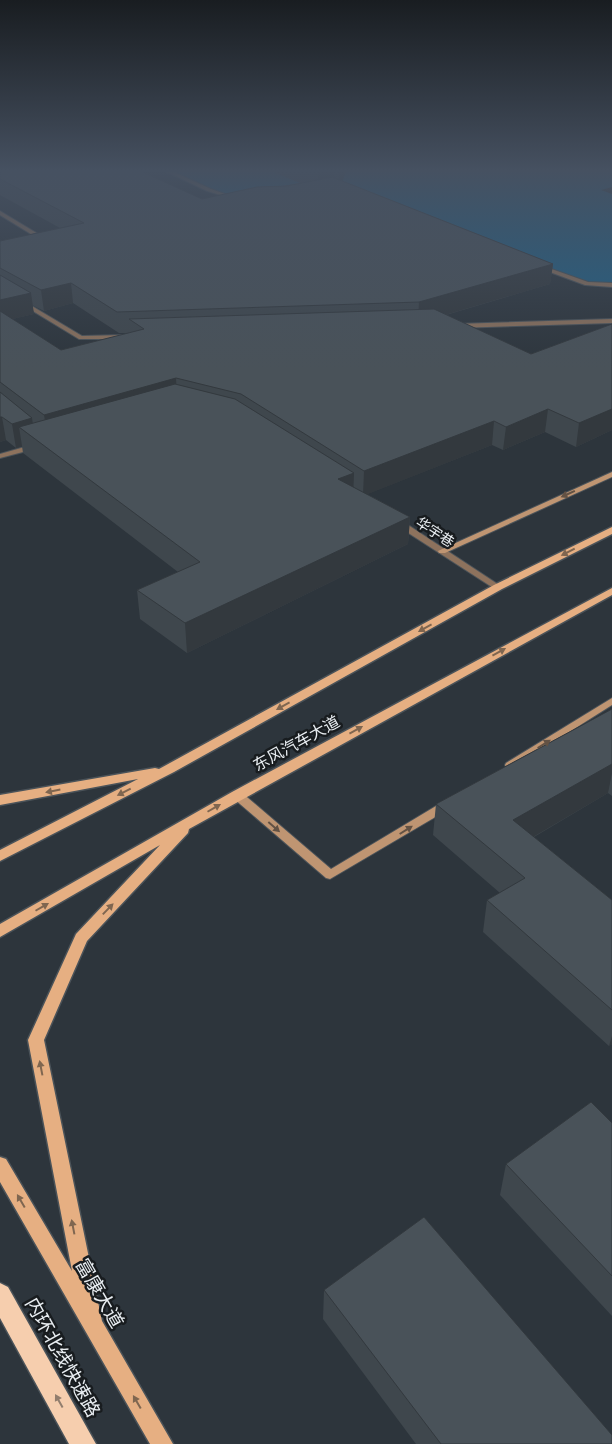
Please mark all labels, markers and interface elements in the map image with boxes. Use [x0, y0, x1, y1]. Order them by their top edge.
one-way arrow [561, 491, 575, 499]
street label: 华宇巷 [412, 513, 458, 551]
one-way arrow [561, 548, 576, 556]
one-way arrow [418, 624, 432, 632]
one-way arrow [492, 648, 505, 657]
one-way arrow [276, 702, 289, 711]
street label: 东风汽车大道 [249, 711, 343, 775]
one-way arrow [349, 726, 363, 734]
one-way arrow [537, 739, 551, 748]
one-way arrow [44, 787, 60, 795]
one-way arrow [117, 788, 132, 796]
one-way arrow [207, 804, 220, 813]
one-way arrow [268, 821, 280, 833]
one-way arrow [400, 826, 413, 835]
one-way arrow [36, 902, 49, 911]
one-way arrow [102, 903, 114, 915]
one-way arrow [37, 1060, 45, 1076]
one-way arrow [17, 1193, 25, 1208]
one-way arrow [69, 1219, 77, 1235]
street label: 富康大道 [71, 1254, 129, 1332]
street label: 内环北线快速路 [20, 1293, 106, 1421]
one-way arrow [55, 1394, 63, 1409]
one-way arrow [133, 1395, 142, 1408]

